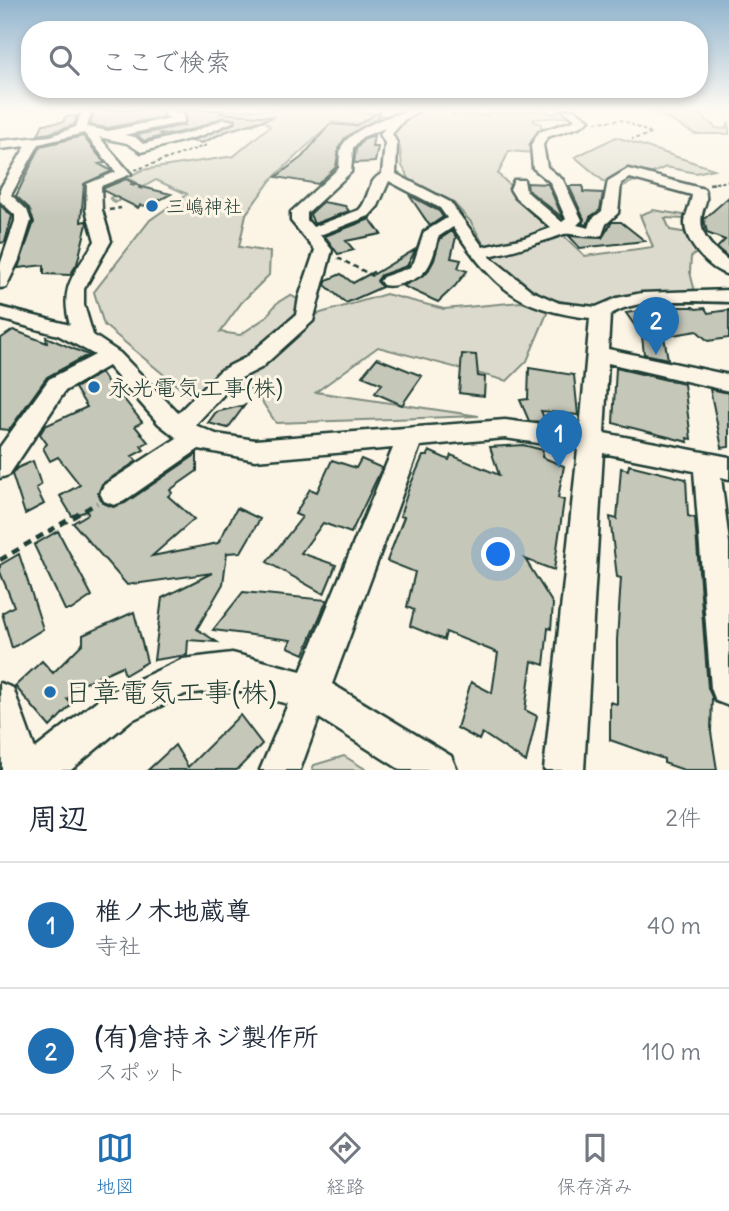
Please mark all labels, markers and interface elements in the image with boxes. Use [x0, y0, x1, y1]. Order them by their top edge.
search box [21, 21, 708, 98]
icon: search [45, 41, 83, 79]
text: ここで検索 [101, 45, 231, 78]
place label: 三嶋神社 [166, 194, 242, 218]
marker: 三嶋神社 [144, 198, 160, 214]
pin: 2 [633, 297, 679, 355]
place label: 永光電気工事(株) [108, 373, 283, 402]
marker: 永光電気工事(株) [86, 379, 102, 395]
pin: 1 [536, 410, 582, 468]
your location [481, 537, 515, 571]
place label: 日章電気工事(株) [64, 674, 277, 710]
marker: 日章電気工事(株) [42, 684, 58, 700]
text: 周辺 [28, 799, 88, 837]
text: 2件 [665, 803, 701, 832]
text: 椎ノ木地蔵尊 [95, 894, 251, 927]
text: 1 [46, 911, 56, 940]
text: 40 m [647, 911, 701, 940]
text: 寺社 [95, 931, 141, 960]
text: (有)倉持ネジ製作所 [95, 1020, 319, 1053]
text: 2 [45, 1037, 57, 1066]
text: 110 m [642, 1037, 701, 1066]
text: スポット [95, 1057, 187, 1086]
tab: 地図 [96, 1129, 134, 1198]
tab: 経路 [326, 1129, 365, 1198]
tab: 保存済み [557, 1129, 633, 1198]

